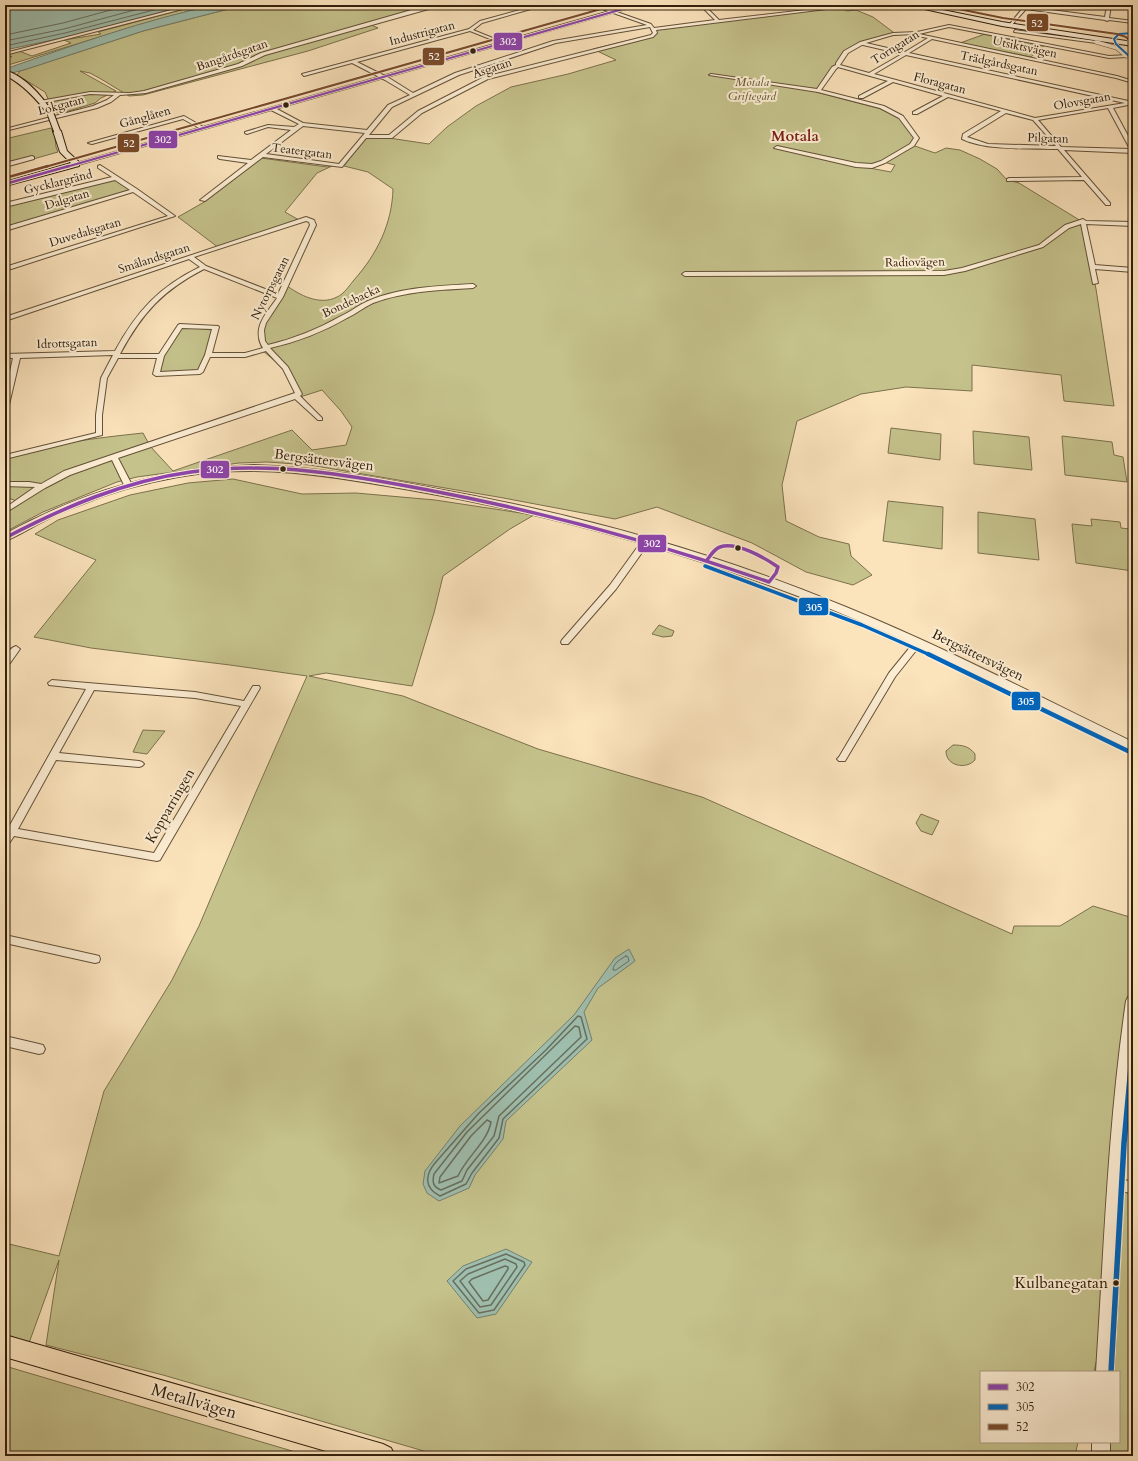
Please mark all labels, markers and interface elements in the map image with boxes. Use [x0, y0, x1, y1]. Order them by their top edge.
line badge: 52 [1026, 13, 1049, 32]
text: 52 [1031, 16, 1043, 31]
street label: Industrigatan [387, 17, 457, 49]
street label: Torngatan [868, 26, 922, 68]
line badge: 302 [493, 32, 523, 51]
street label: Utsiktsvägen [991, 32, 1059, 62]
text: 302 [500, 34, 517, 49]
street label: Bangårdsgatan [194, 35, 270, 75]
unlabelled marker [468, 46, 478, 56]
line badge: 52 [422, 47, 445, 66]
street label: Trädgårdsgatan [959, 47, 1040, 79]
text: 52 [428, 49, 440, 64]
street label: Åsgatan [470, 53, 514, 82]
street label: Floragatan [912, 68, 968, 98]
park label: Motala Griftegård [728, 74, 777, 104]
street label: Olovsgatan [1052, 88, 1112, 114]
street label: Lokgatan [36, 91, 86, 119]
unlabelled marker [281, 100, 291, 110]
street label: Gånglåten [118, 102, 173, 132]
district label: Motala [771, 126, 819, 146]
street label: Pilgatan [1027, 129, 1069, 147]
line badge: 302 [148, 130, 178, 149]
text: 302 [155, 132, 172, 147]
line badge: 52 [117, 133, 140, 153]
text: 52 [123, 136, 135, 151]
street label: Teatergatan [271, 139, 333, 163]
street label: Gycklargränd [22, 166, 94, 198]
street label: Dalgatan [43, 185, 91, 213]
street label: Duvedalsgatan [47, 213, 123, 250]
street label: Smålandsgatan [116, 239, 192, 277]
street label: Nytorpsgatan [247, 253, 293, 323]
street label: Radiovägen [885, 253, 945, 271]
street label: Bondebacka [320, 280, 383, 321]
street label: Idrottsgatan [36, 334, 98, 352]
street label: Bergsättersvägen [273, 444, 375, 476]
line badge: 302 [200, 460, 230, 479]
text: 302 [207, 462, 224, 477]
unlabelled marker [278, 464, 288, 474]
line badge: 302 [637, 534, 667, 553]
text: 302 [644, 536, 661, 551]
unlabelled marker [733, 543, 743, 553]
line badge: 305 [798, 597, 829, 616]
text: 305 [806, 600, 823, 615]
street label: Bergsättersvägen [929, 625, 1027, 685]
line badge: 305 [1011, 691, 1041, 711]
text: 305 [1018, 694, 1035, 709]
street label: Kopparringen [141, 765, 199, 847]
place label: Kulbanegatan [1014, 1272, 1108, 1294]
marker: Kulbanegatan [1111, 1278, 1121, 1288]
legend [980, 1371, 1120, 1443]
street label: Metallvägen [148, 1378, 240, 1424]
text: 302 [1016, 1379, 1034, 1395]
text: 305 [1016, 1399, 1034, 1415]
text: 52 [1016, 1419, 1028, 1435]

